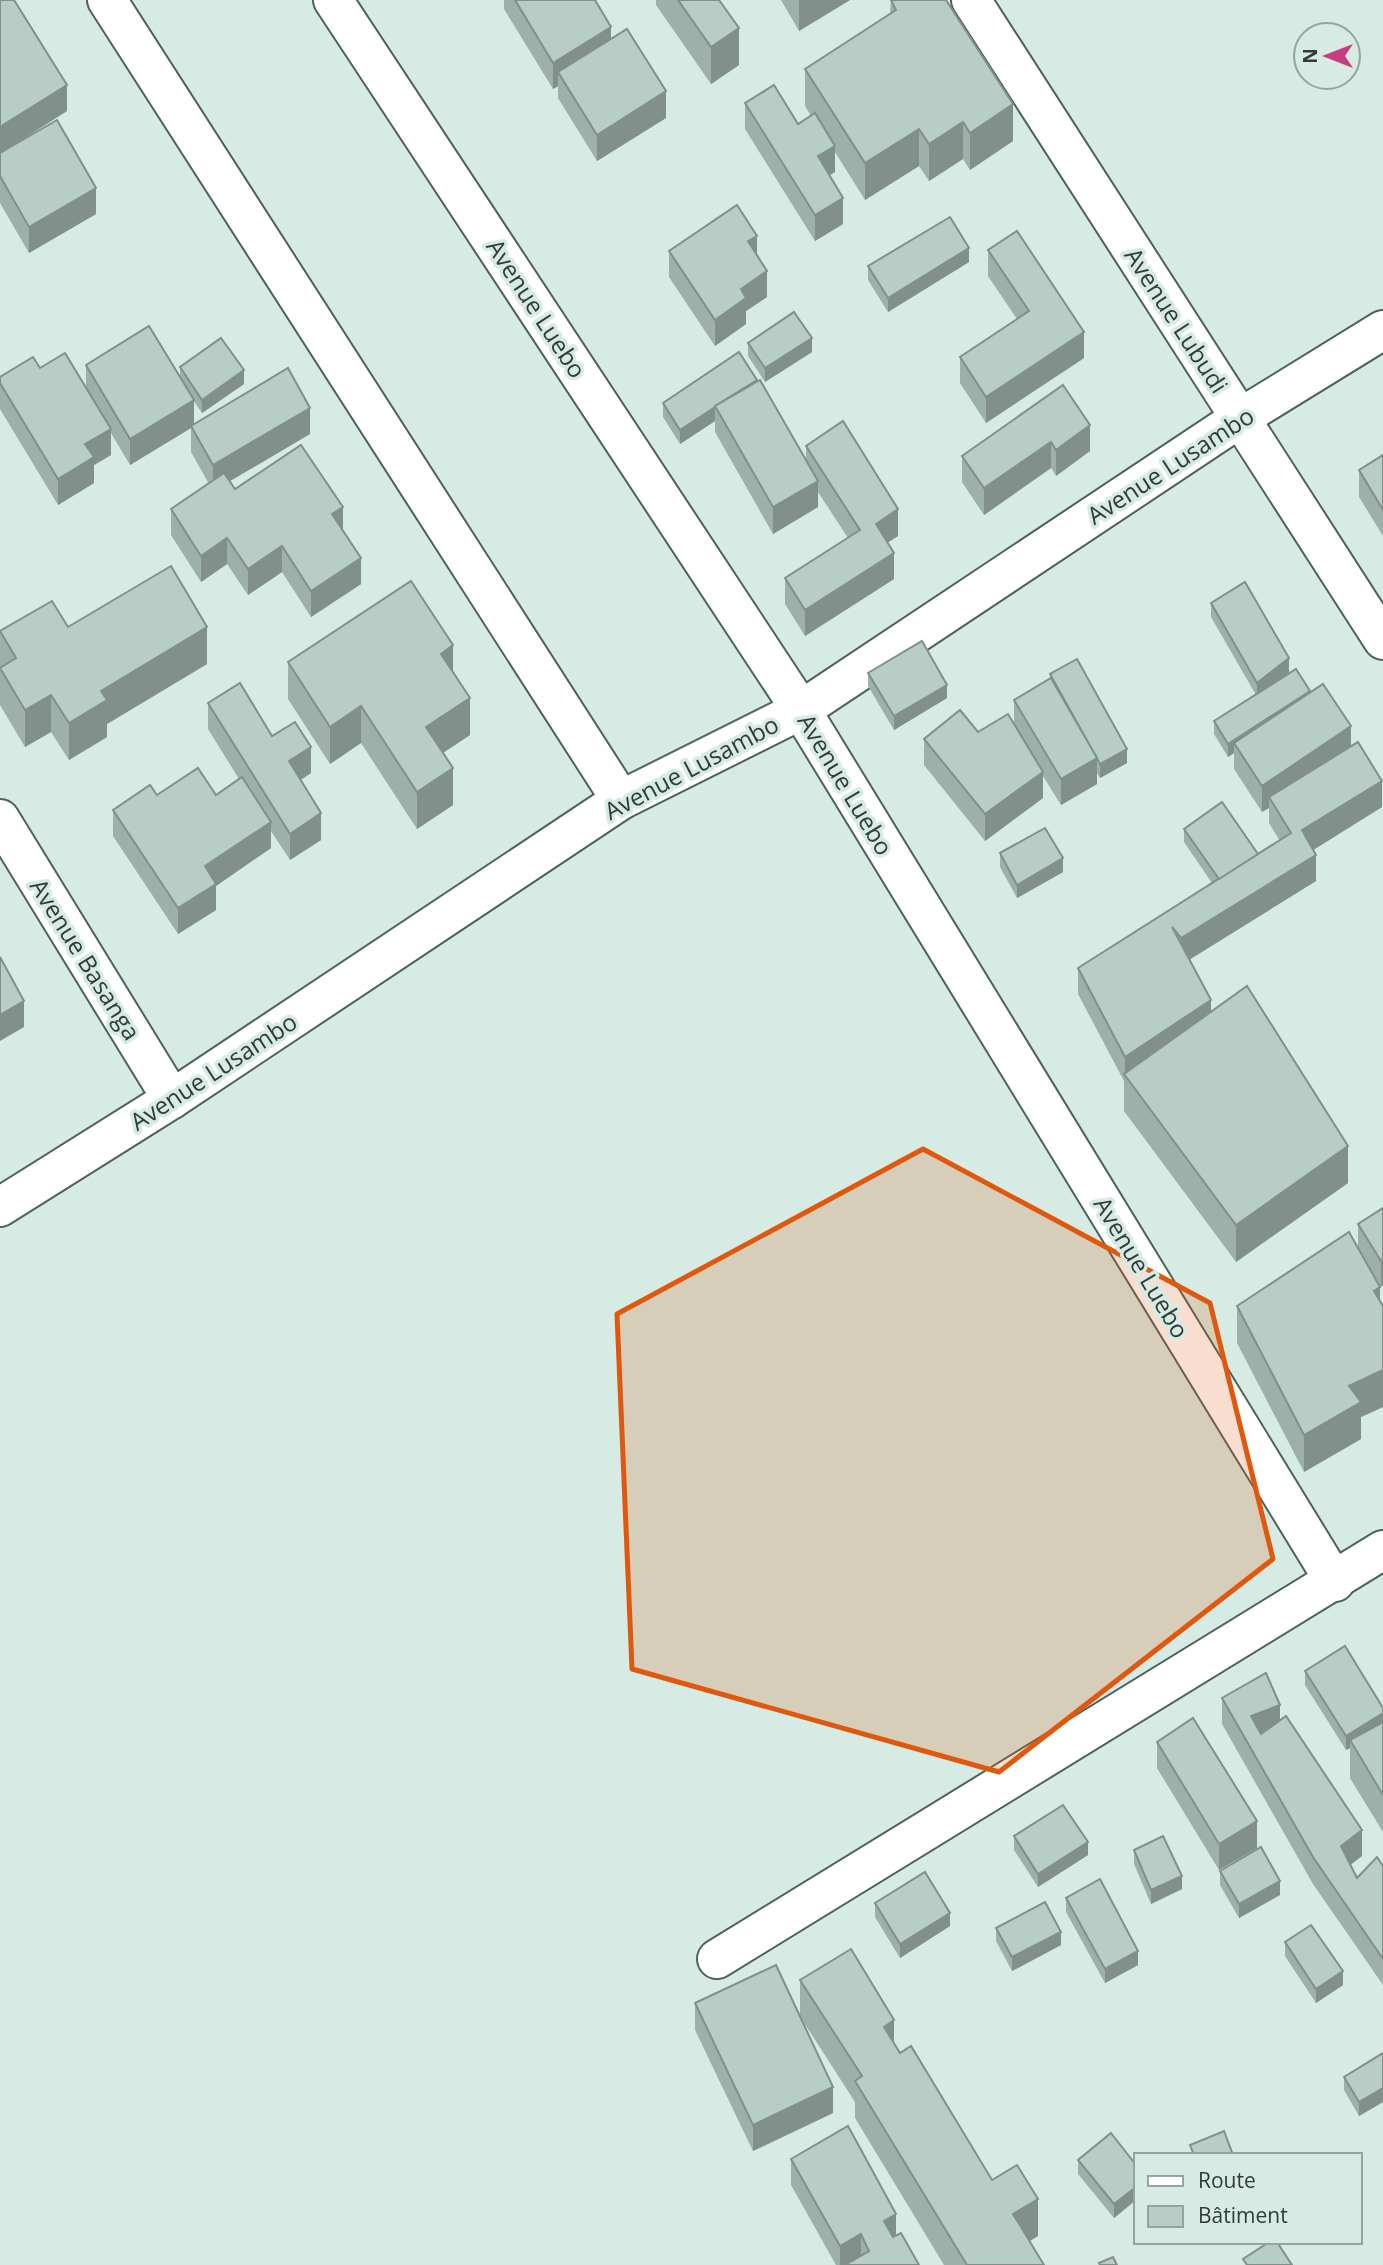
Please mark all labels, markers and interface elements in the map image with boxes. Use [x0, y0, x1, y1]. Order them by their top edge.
north arrow [1292, 21, 1362, 91]
text: N [1297, 48, 1323, 64]
street label: Avenue Luebo [480, 232, 594, 384]
street label: Avenue Lubudi [1118, 241, 1236, 399]
street label: Avenue Lusambo [1080, 399, 1260, 531]
street label: Avenue Lusambo [598, 707, 784, 827]
street label: Avenue Luebo [791, 707, 901, 861]
street label: Avenue Basanga [23, 872, 149, 1046]
street label: Avenue Lusambo [123, 1005, 303, 1137]
street label: Avenue Luebo [1087, 1190, 1197, 1344]
legend [1134, 2153, 1362, 2244]
text: Route [1198, 2166, 1256, 2194]
text: Bâtiment [1198, 2201, 1288, 2229]

